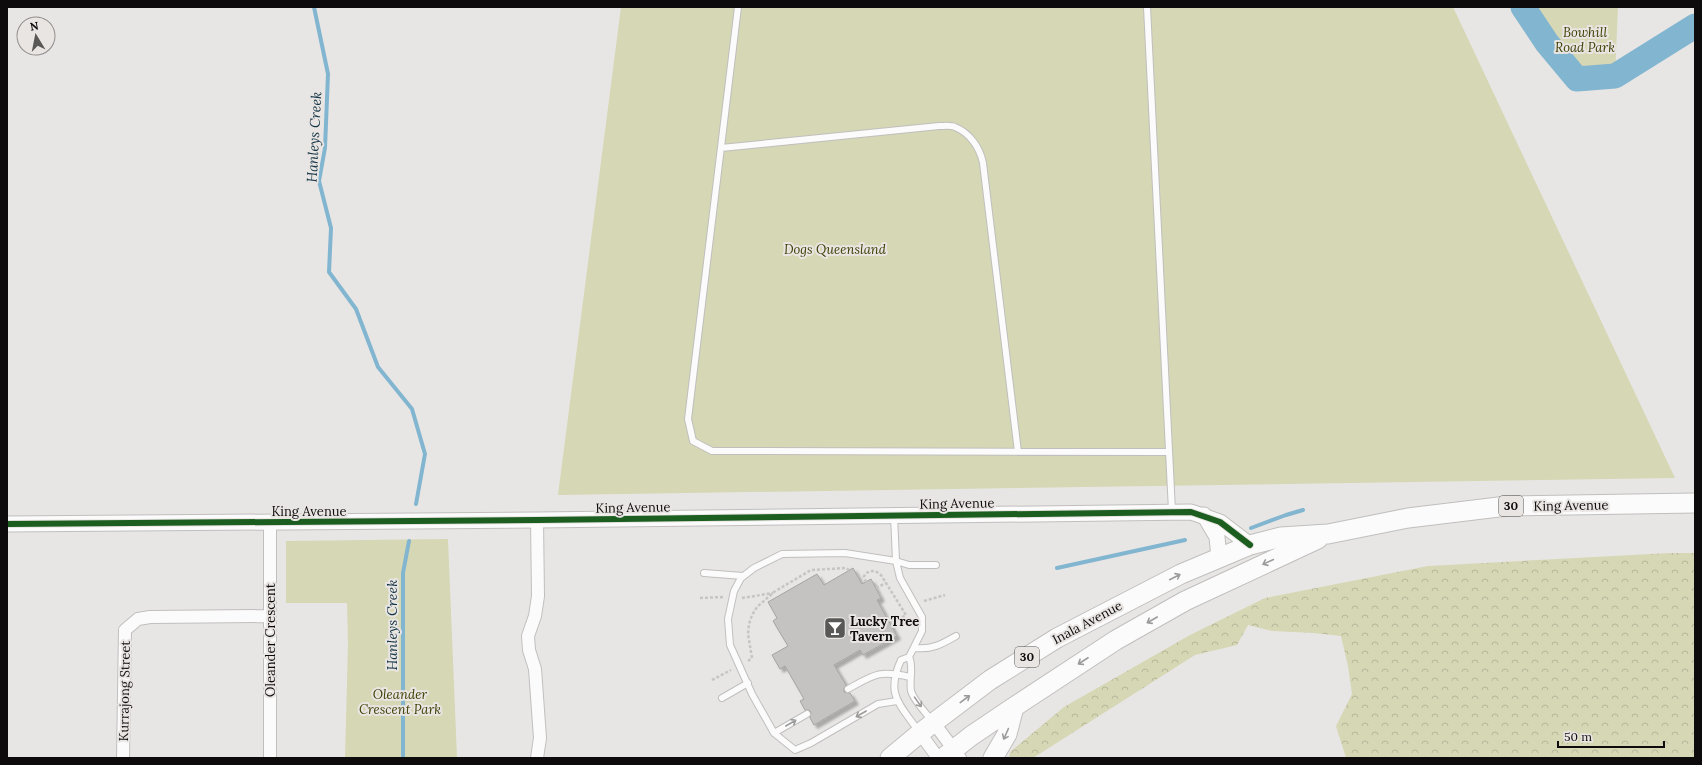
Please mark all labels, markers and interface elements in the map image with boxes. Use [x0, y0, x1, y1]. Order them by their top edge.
north arrow [16, 16, 56, 56]
text: N [29, 18, 40, 34]
park label: Bowhill Road Park [1555, 24, 1615, 56]
water label: Hanleys Creek [303, 91, 325, 183]
park label: Dogs Queensland [784, 241, 887, 258]
street label: King Avenue [919, 494, 995, 513]
road number: 30 [1499, 496, 1523, 516]
street label: King Avenue [1533, 496, 1609, 515]
street label: King Avenue [595, 498, 671, 517]
street label: King Avenue [271, 503, 347, 520]
one-way arrow [1262, 559, 1274, 566]
one-way arrow [1168, 572, 1180, 580]
water label: Hanleys Creek [383, 580, 401, 670]
street label: Oleander Crescent [262, 583, 279, 697]
street label: Inala Avenue [1049, 597, 1125, 648]
place label: Lucky Tree Tavern [850, 613, 919, 645]
bar icon: Lucky Tree Tavern [822, 615, 848, 641]
one-way arrow [1146, 617, 1158, 625]
street label: Kurrajong Street [115, 640, 134, 742]
road number: 30 [1015, 647, 1039, 667]
one-way arrow [1078, 657, 1089, 666]
park label: Oleander Crescent Park [359, 686, 441, 718]
one-way arrow [959, 695, 970, 704]
one-way arrow [914, 696, 922, 707]
one-way arrow [855, 710, 867, 718]
one-way arrow [785, 719, 797, 727]
scale bar [1558, 723, 1664, 749]
one-way arrow [1002, 727, 1009, 739]
text: 50 m [1564, 729, 1592, 744]

